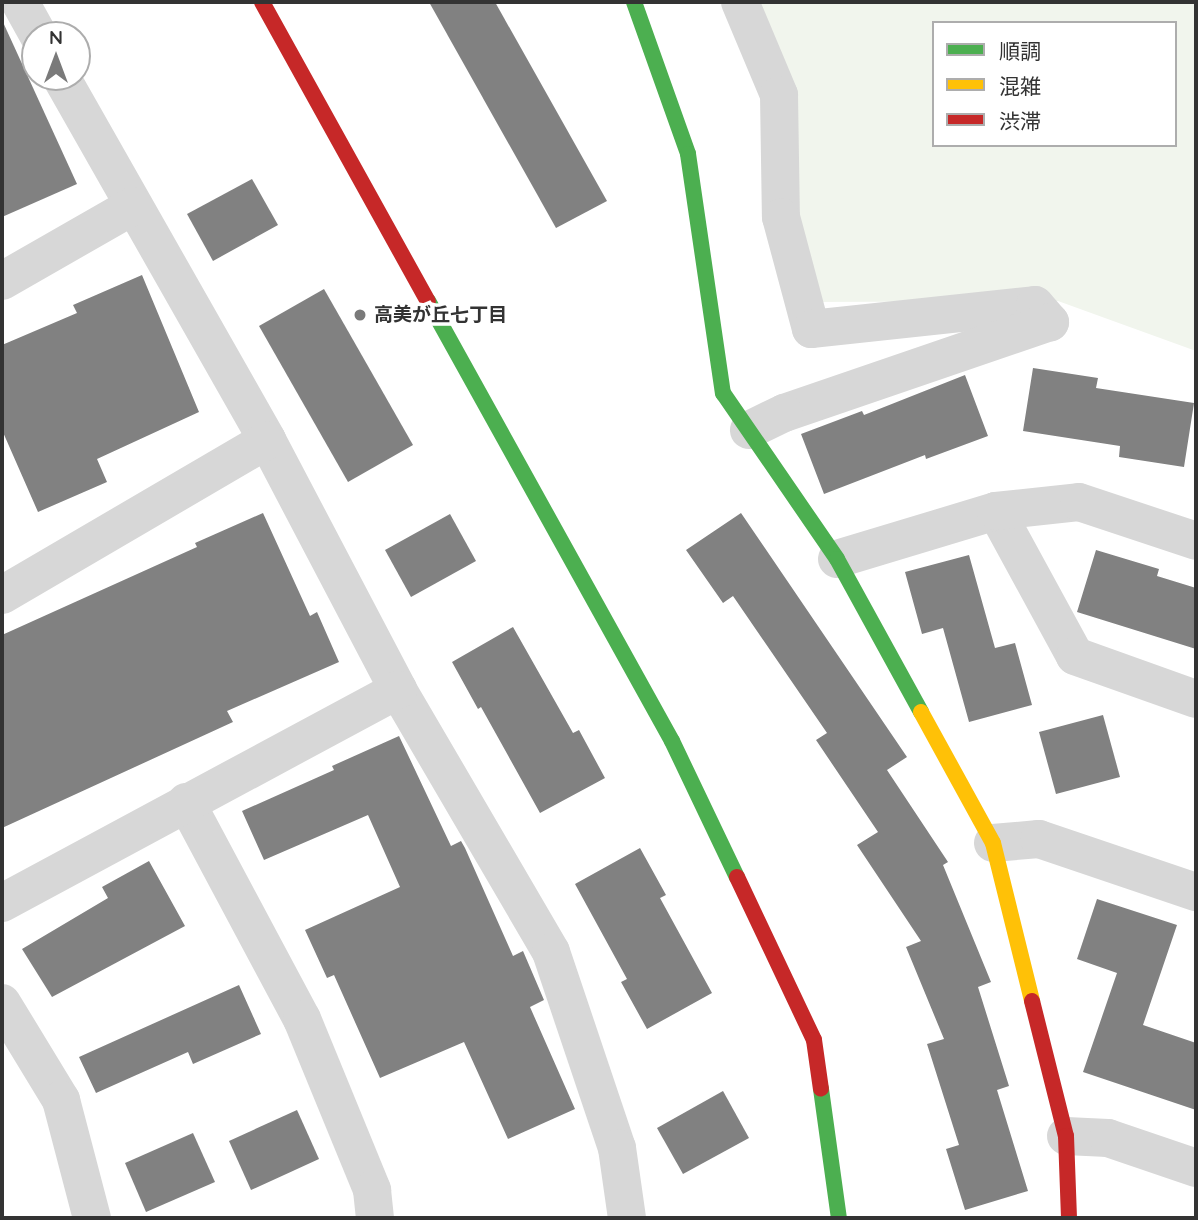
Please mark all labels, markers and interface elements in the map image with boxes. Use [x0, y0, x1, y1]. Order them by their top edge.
north arrow [21, 21, 91, 91]
legend [932, 21, 1177, 147]
text: N [49, 25, 63, 49]
text: 順調 [999, 38, 1041, 64]
text: 混雑 [999, 73, 1041, 99]
text: 渋滞 [999, 108, 1041, 134]
place label: 高美が丘七丁目 [374, 304, 507, 326]
marker: 高美が丘七丁目 [352, 307, 368, 323]

